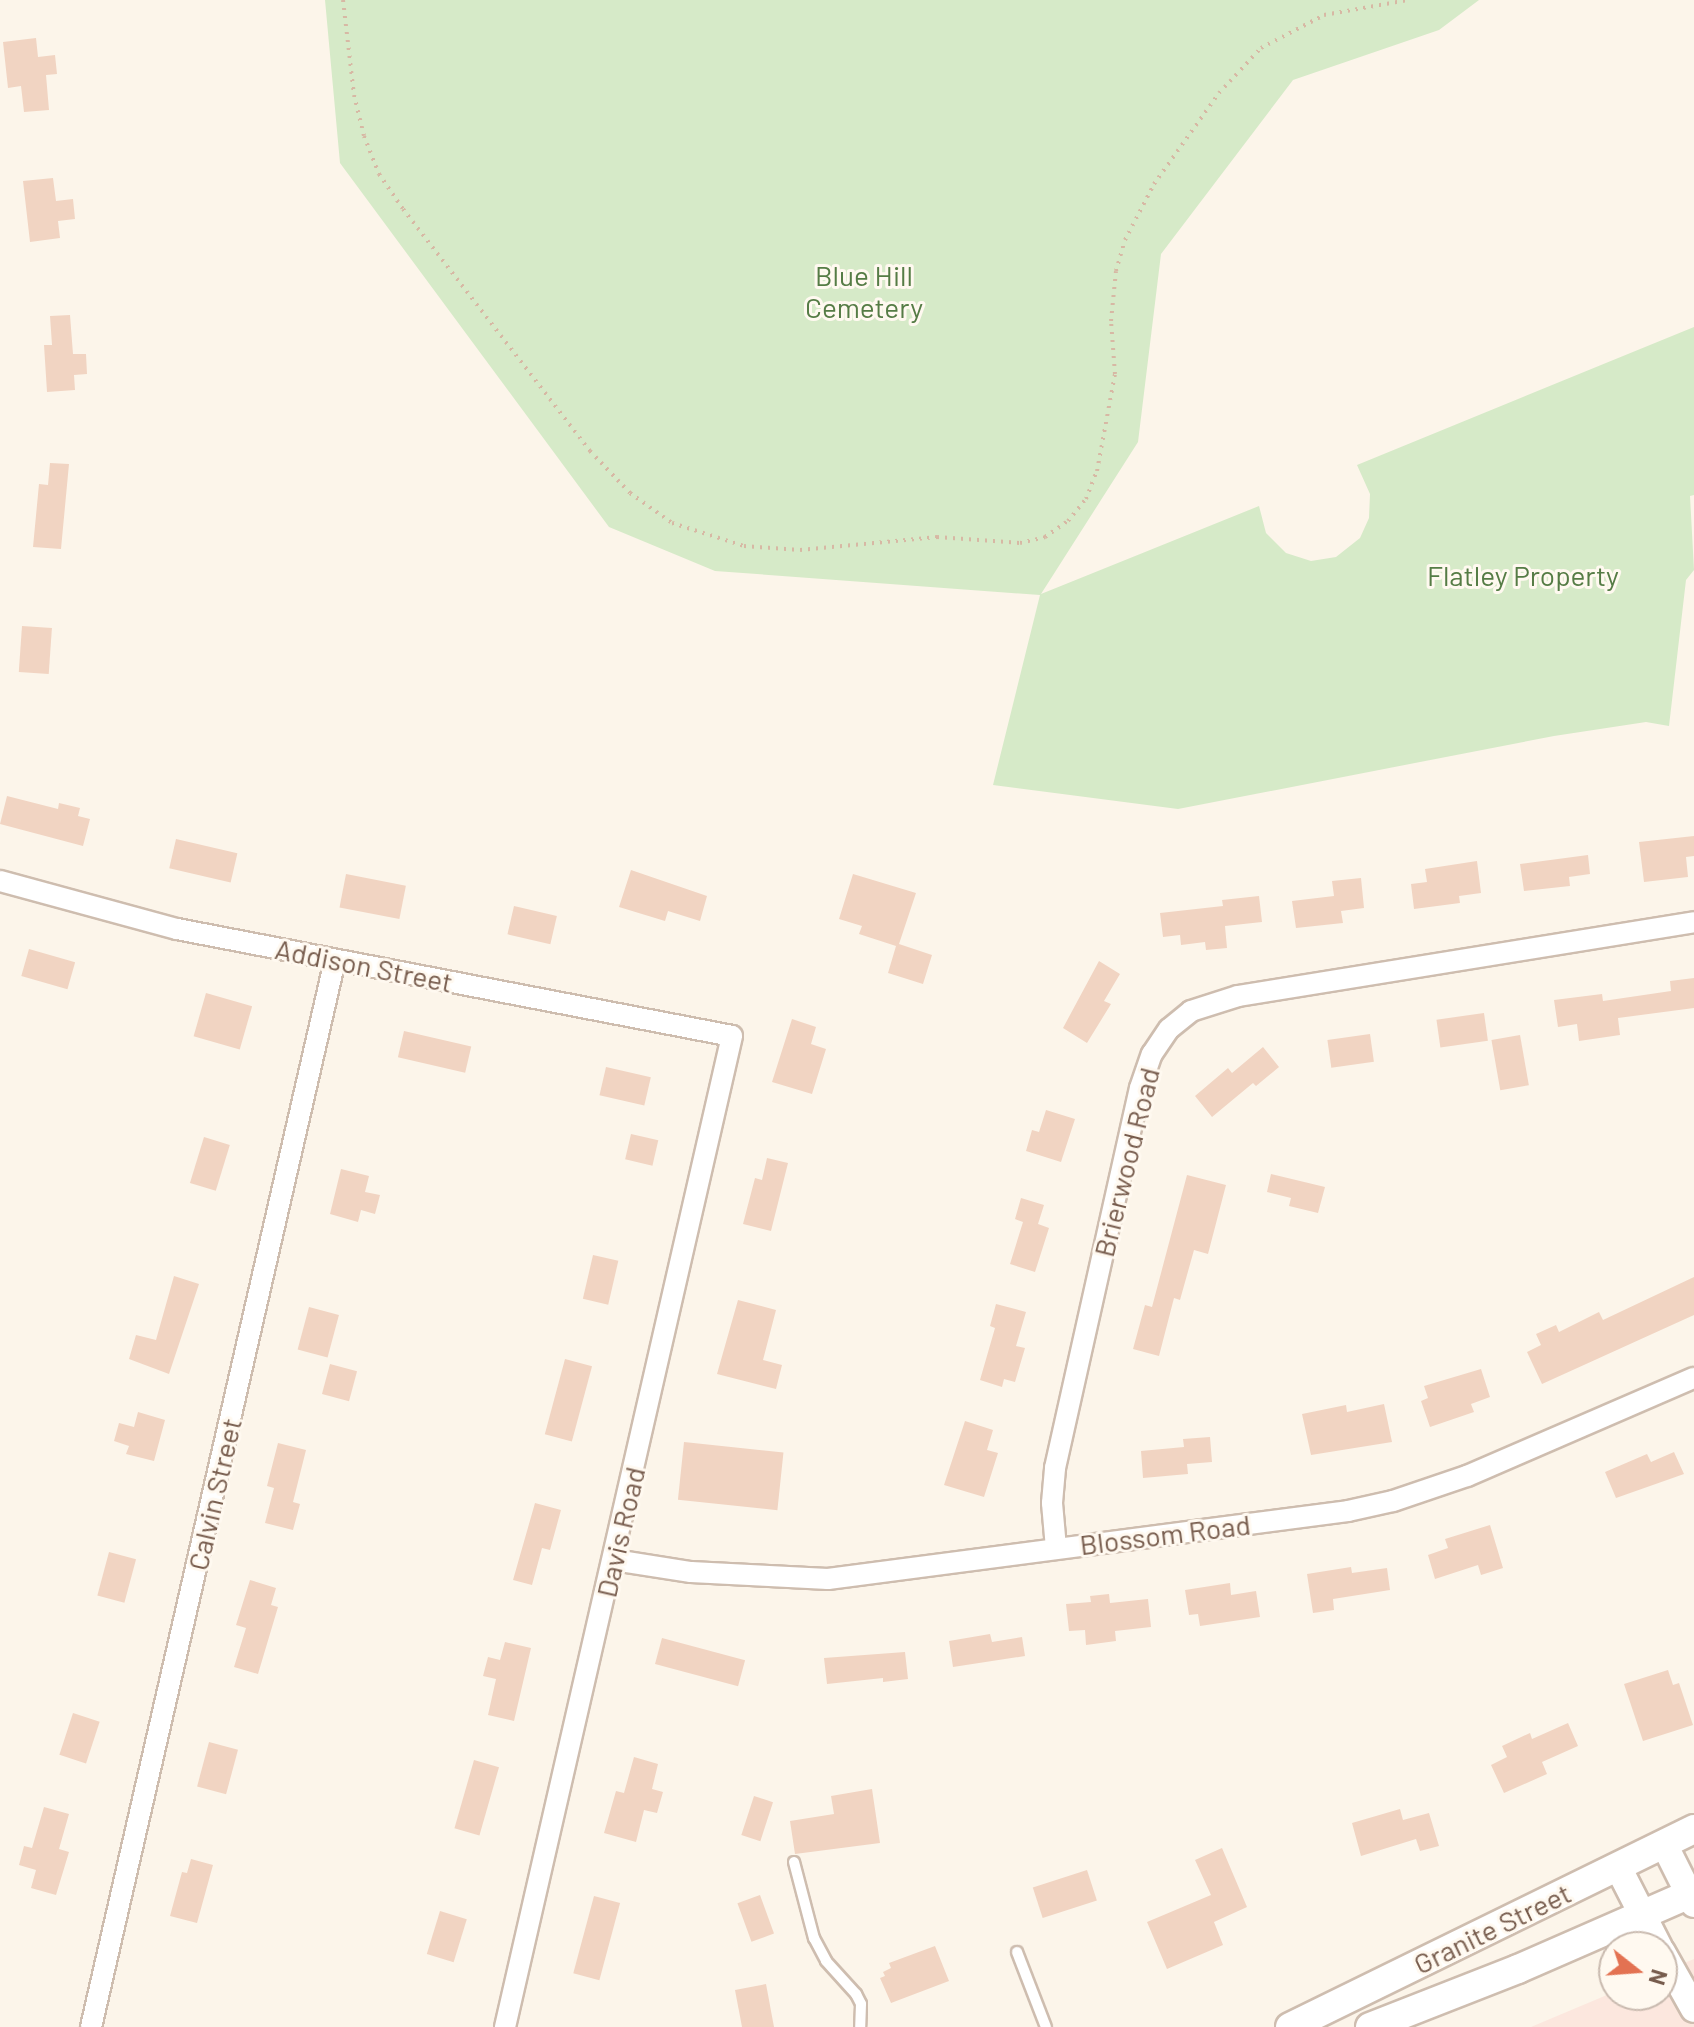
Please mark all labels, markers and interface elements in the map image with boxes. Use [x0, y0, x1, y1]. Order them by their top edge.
park label: Blue Hill Cemetery [805, 258, 923, 324]
park label: Flatley Property [1427, 558, 1619, 592]
street label: Addison Street [272, 931, 456, 999]
street label: Brierwood Road [1086, 1064, 1166, 1260]
street label: Calvin Street [180, 1415, 248, 1573]
street label: Davis Road [589, 1464, 651, 1600]
street label: Blossom Road [1078, 1507, 1252, 1561]
street label: Granite Street [1408, 1876, 1576, 1980]
north arrow [1598, 1931, 1678, 2011]
text: N [1644, 1967, 1674, 1988]

